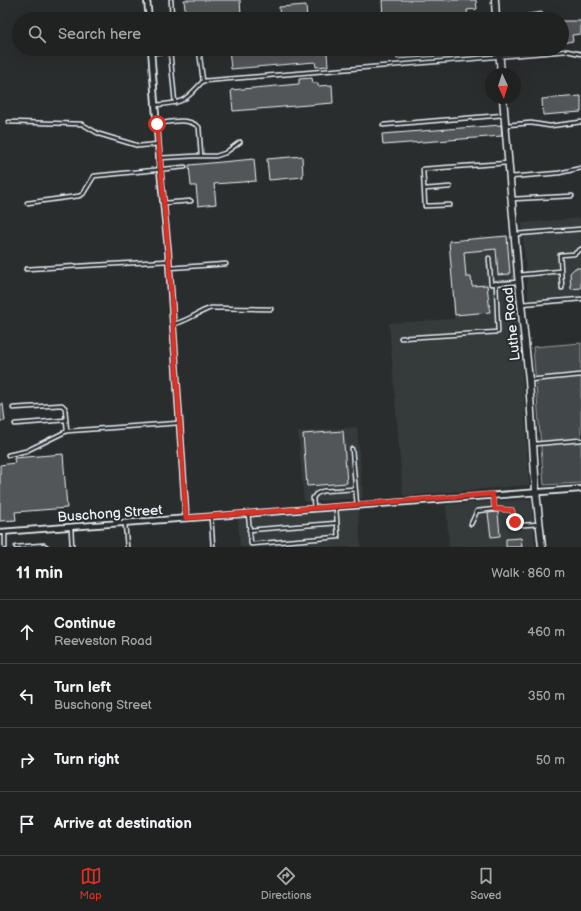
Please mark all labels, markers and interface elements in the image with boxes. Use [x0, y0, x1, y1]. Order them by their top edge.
search box [12, 12, 569, 56]
icon: search [26, 23, 48, 45]
text: Search here [58, 25, 141, 44]
north arrow [485, 68, 521, 104]
route start [148, 115, 166, 133]
street label: Luthe Road [499, 286, 524, 362]
street label: Buschong Street [57, 501, 164, 526]
route end [506, 513, 524, 531]
text: 11 min [16, 563, 63, 583]
text: Walk · 860 m [491, 565, 565, 581]
text: Continue [54, 614, 116, 633]
icon: ahead [16, 621, 38, 643]
text: 460 m [527, 624, 565, 640]
text: Reeveston Road [54, 633, 152, 649]
text: Turn left [54, 678, 111, 697]
icon: left [16, 685, 38, 707]
text: 350 m [528, 688, 565, 704]
text: Buschong Street [54, 697, 152, 713]
icon: right [16, 749, 38, 771]
text: Turn right [54, 750, 119, 769]
text: 50 m [536, 752, 565, 768]
icon: arrive [16, 813, 38, 835]
text: Arrive at destination [54, 814, 192, 833]
tab: Map [80, 865, 102, 902]
tab: Directions [261, 865, 311, 902]
tab: Saved [471, 865, 501, 902]

